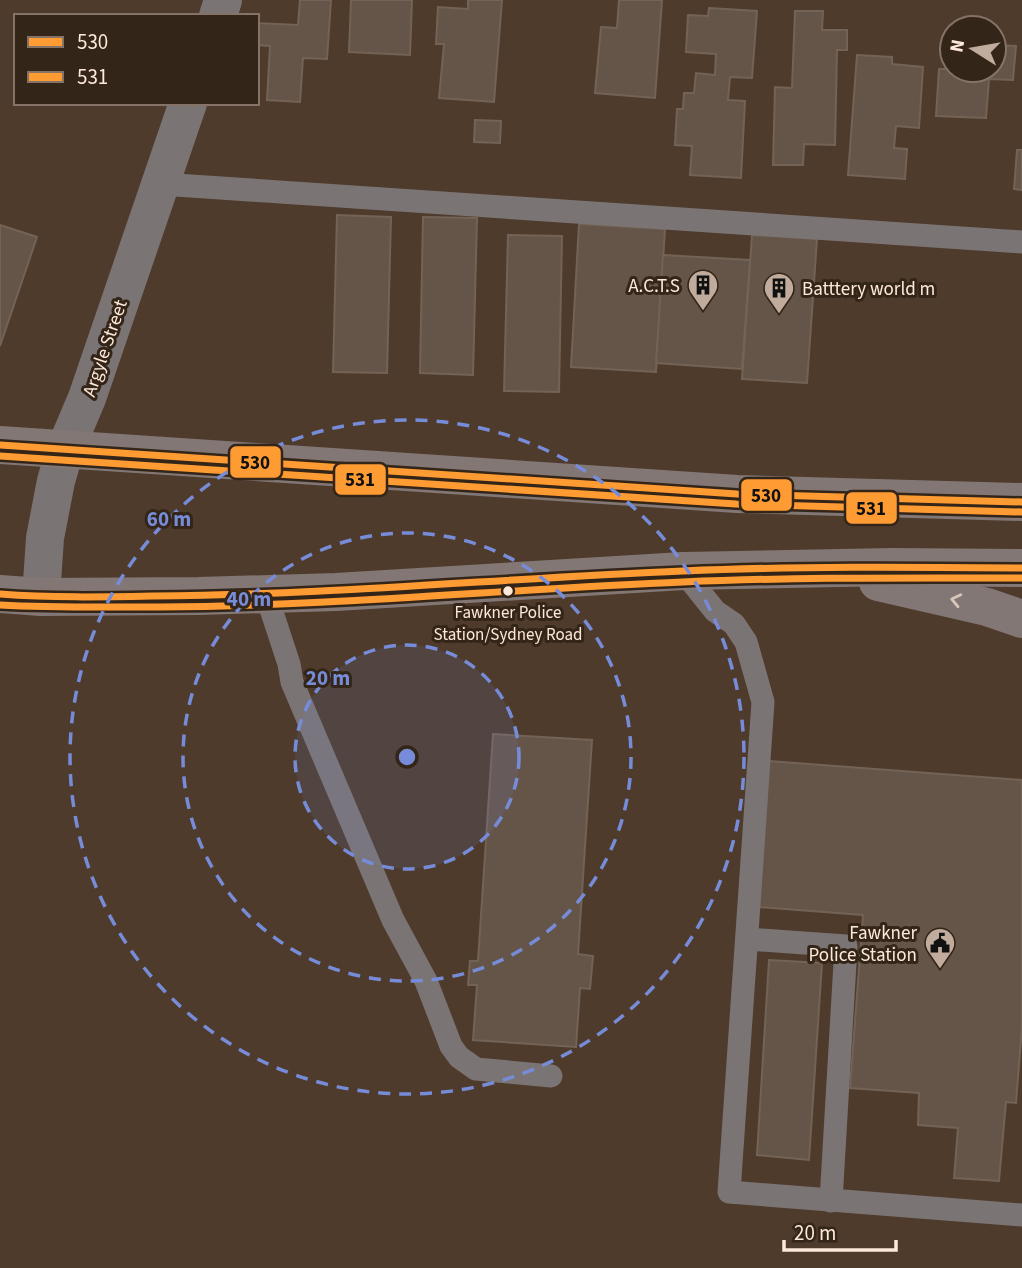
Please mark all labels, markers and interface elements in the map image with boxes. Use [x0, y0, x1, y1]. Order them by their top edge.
legend [14, 14, 259, 105]
north arrow [938, 14, 1008, 84]
text: 530 [77, 27, 108, 57]
text: N [943, 37, 972, 55]
text: 531 [77, 62, 108, 92]
building icon: A.C.T.S [686, 268, 720, 312]
building icon: Batttery world m [762, 271, 796, 315]
place label: A.C.T.S [628, 273, 680, 300]
place label: Batttery world m [802, 276, 935, 303]
street label: Argyle Street [76, 296, 135, 401]
line badge: 530 [229, 445, 282, 479]
text: 530 [240, 450, 270, 477]
line badge: 531 [334, 463, 387, 496]
text: 531 [345, 467, 375, 494]
line badge: 530 [740, 478, 793, 512]
text: 530 [751, 483, 781, 510]
line badge: 531 [845, 491, 898, 525]
text: 531 [856, 496, 886, 523]
text: 60 m [147, 504, 191, 534]
text: 40 m [227, 584, 271, 614]
marker: Fawkner Police Station/Sydney Road [501, 584, 515, 598]
one-way arrow [951, 594, 963, 608]
place label: Fawkner Police Station/Sydney Road [434, 601, 582, 647]
text: 20 m [306, 663, 350, 693]
centre of rings [395, 745, 419, 769]
place label: Fawkner Police Station [809, 920, 917, 969]
public building icon: Fawkner Police Station [923, 926, 957, 970]
scale bar [784, 1208, 896, 1252]
text: 20 m [794, 1218, 836, 1248]

